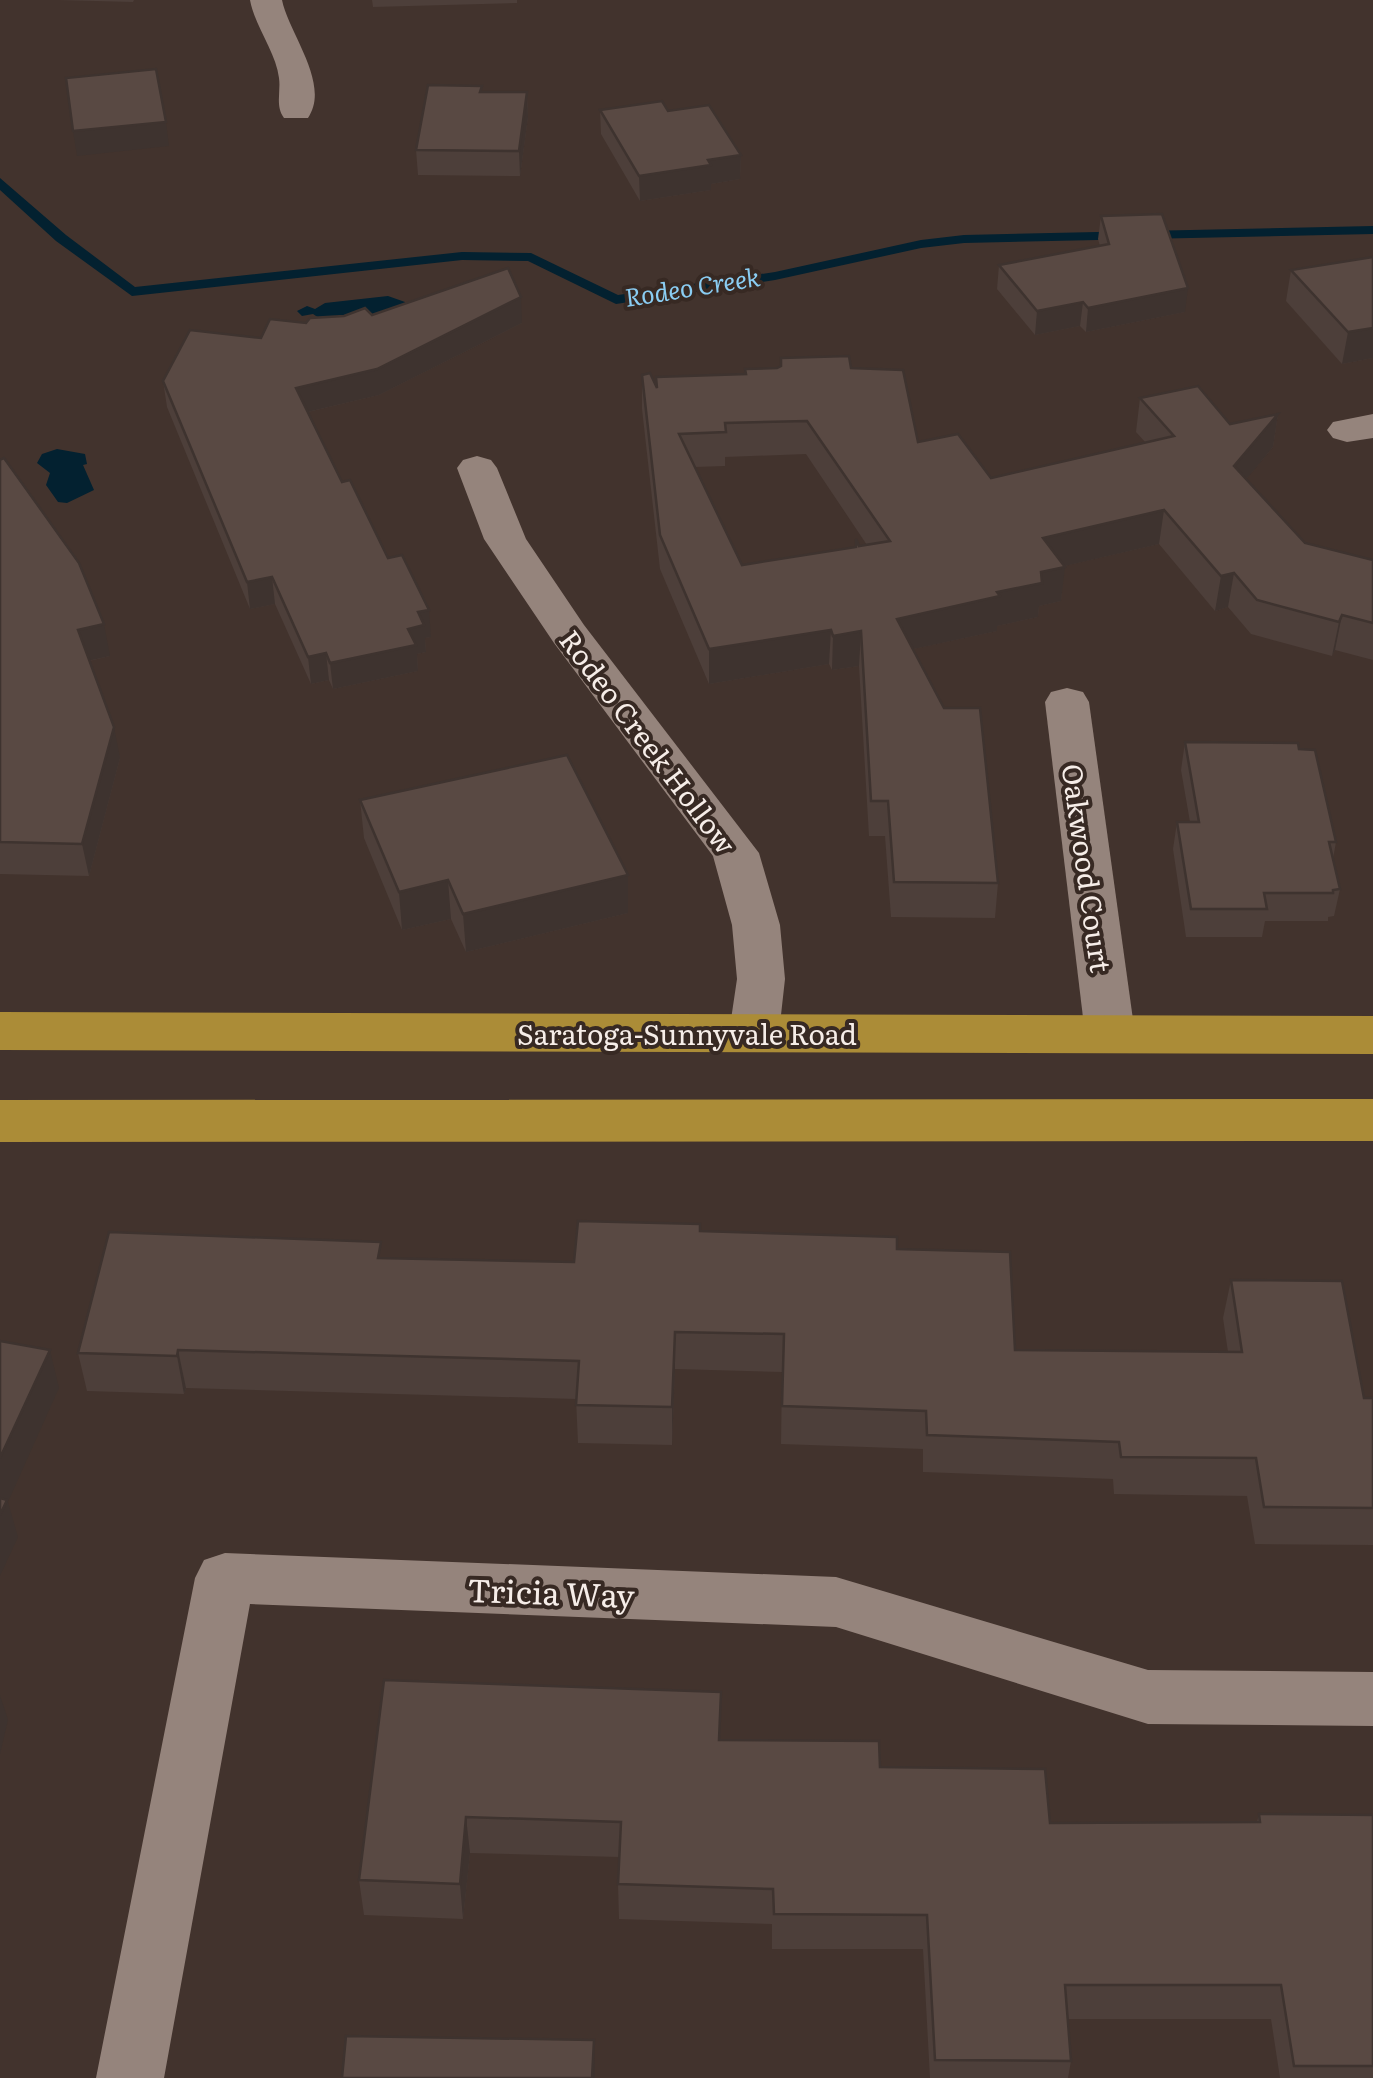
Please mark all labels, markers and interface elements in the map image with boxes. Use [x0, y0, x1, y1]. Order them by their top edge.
water label: Rodeo Creek [622, 257, 763, 315]
street label: Rodeo Creek Hollow [551, 620, 747, 862]
street label: Oakwood Court [1053, 761, 1124, 976]
street label: Saratoga-Sunnyvale Road [517, 1012, 857, 1054]
street label: Tricia Way [467, 1564, 636, 1618]

